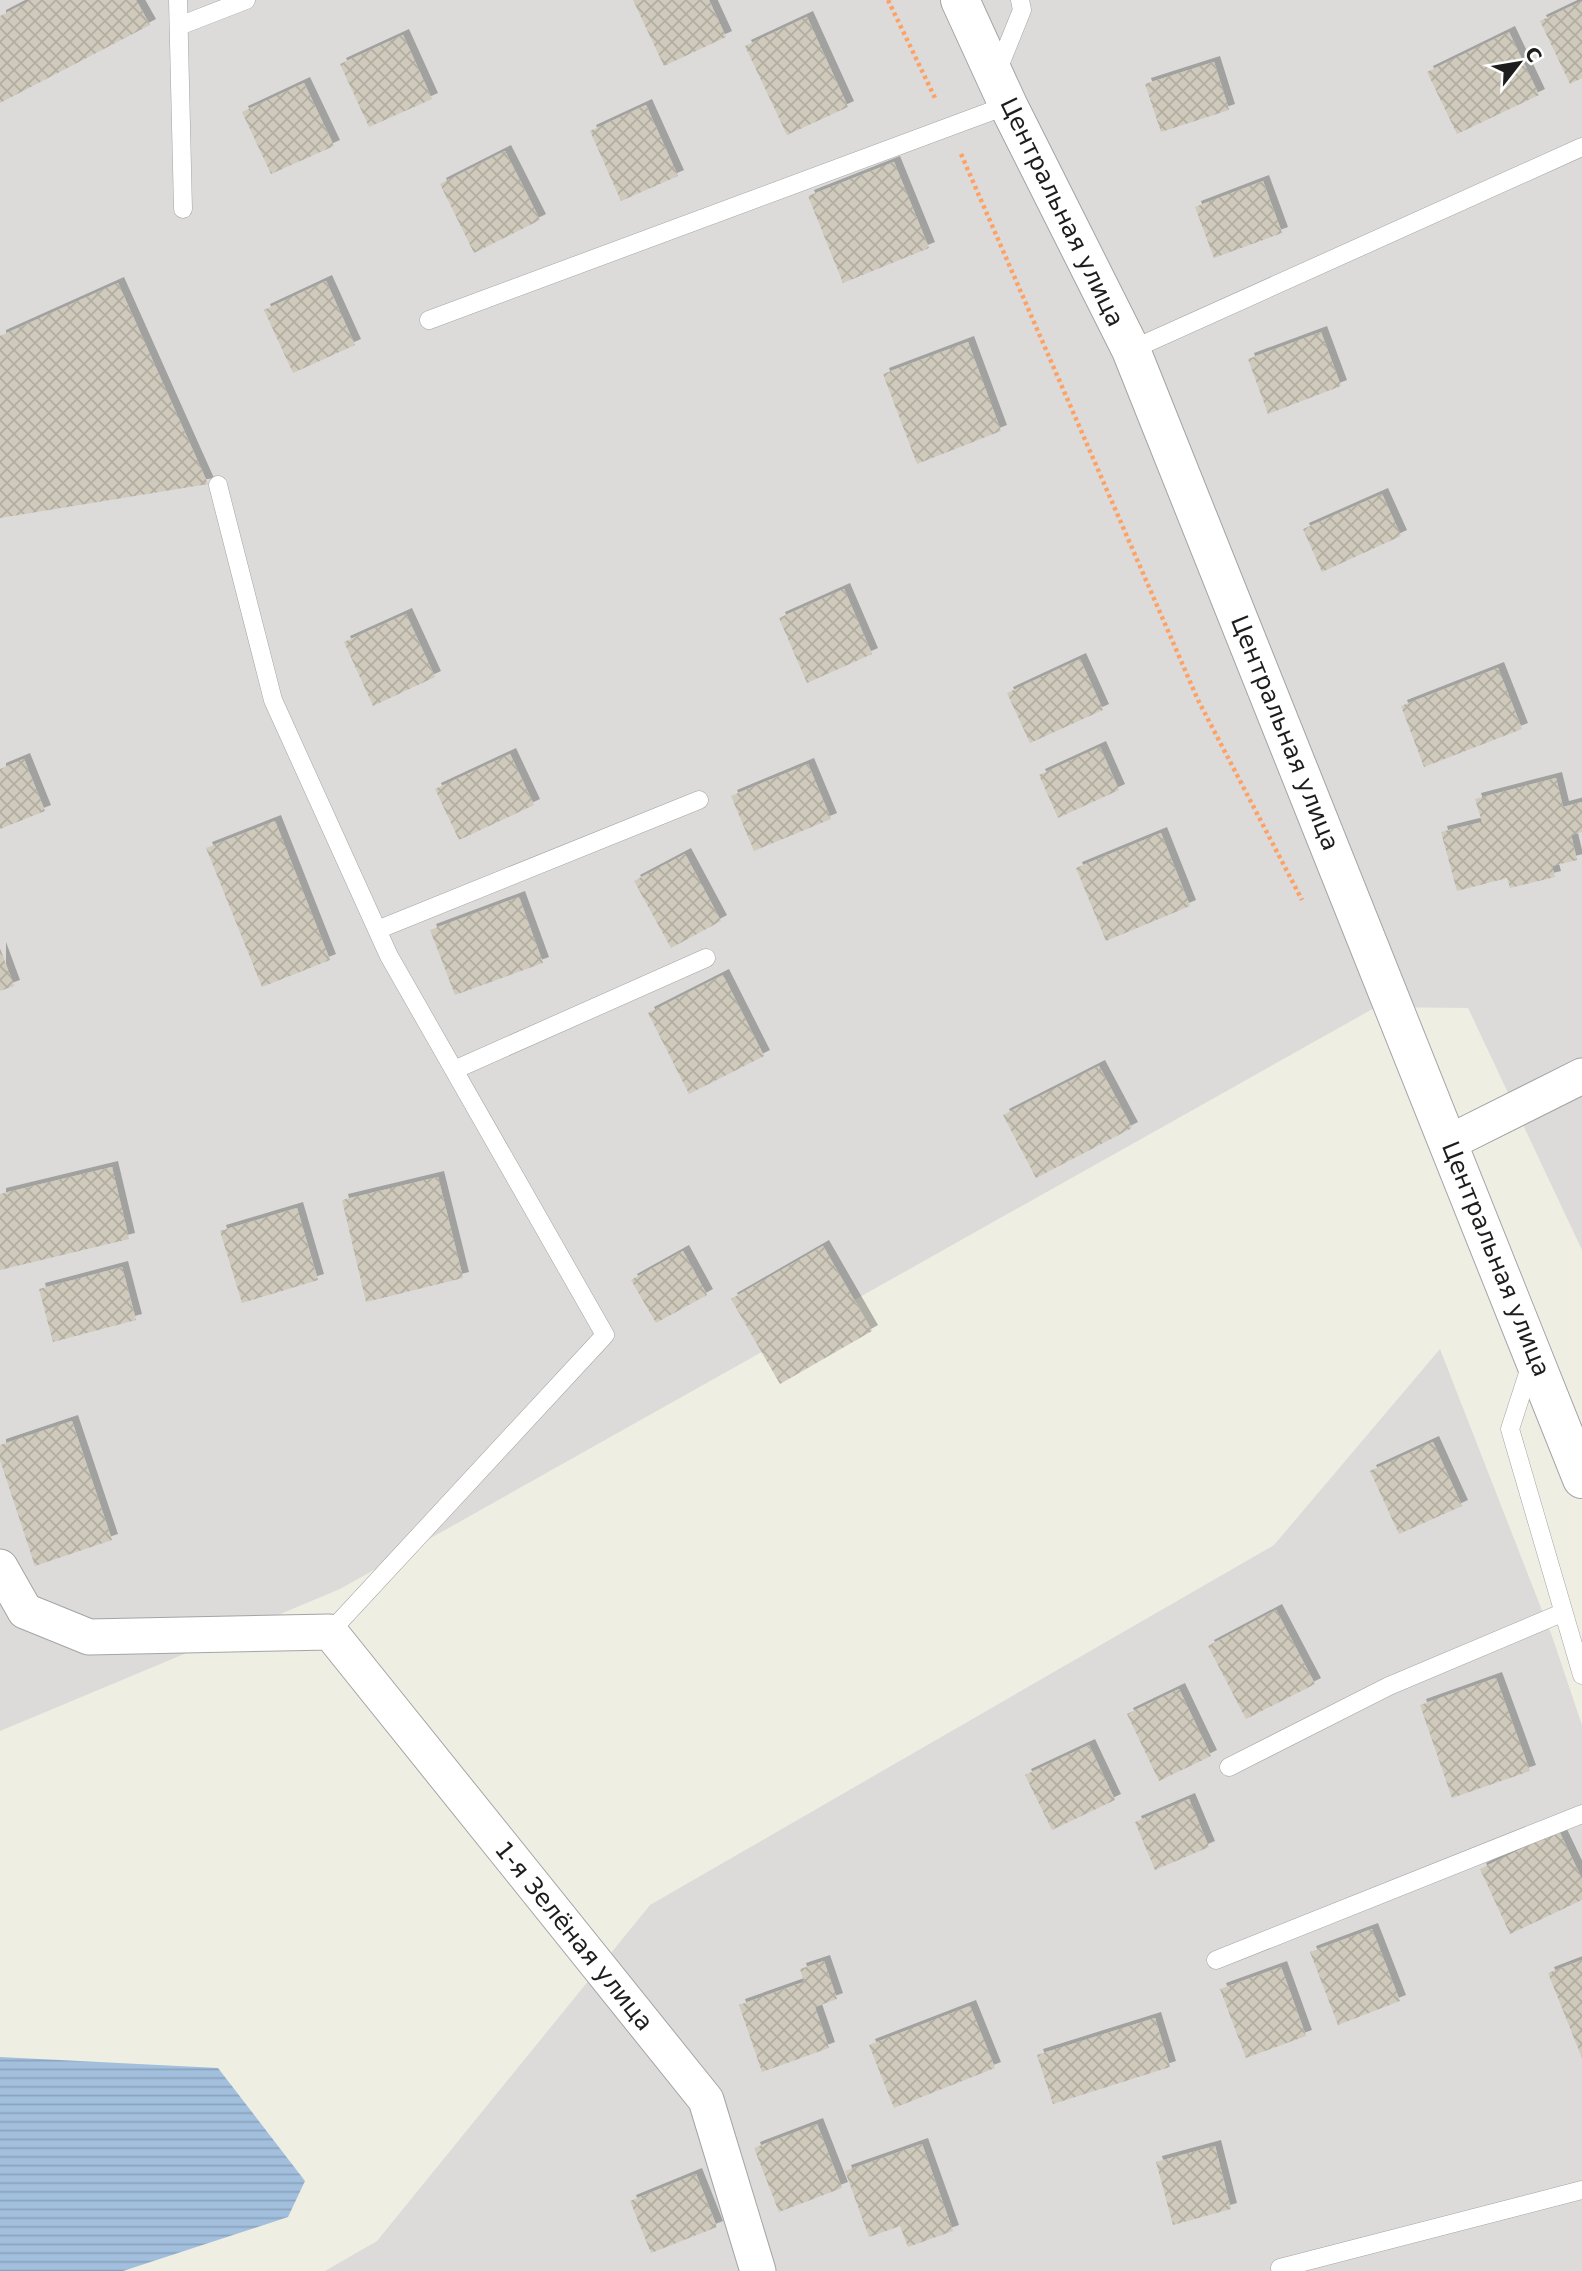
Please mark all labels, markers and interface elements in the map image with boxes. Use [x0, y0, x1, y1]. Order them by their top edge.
north arrow [1484, 28, 1554, 98]
text: С [1521, 43, 1547, 66]
street label: Центральная улица [994, 93, 1130, 331]
street label: Центральная улица [1225, 611, 1345, 855]
street label: Центральная улица [1436, 1137, 1556, 1381]
street label: 1-я Зелёная улица [489, 1836, 659, 2036]

